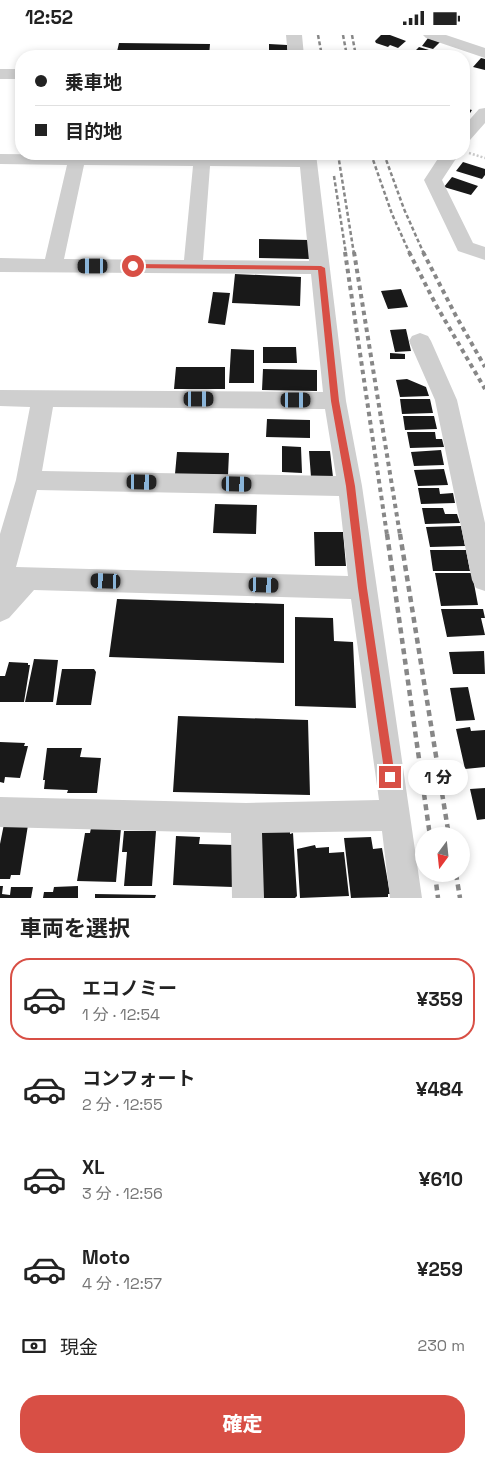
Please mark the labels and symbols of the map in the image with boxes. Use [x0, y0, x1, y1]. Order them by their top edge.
route start [122, 255, 144, 277]
car [78, 259, 108, 274]
car [184, 392, 214, 407]
car [281, 393, 311, 408]
car [126, 474, 157, 490]
car [221, 476, 252, 492]
car [90, 573, 121, 589]
car [248, 577, 279, 593]
callout: 1 分 [408, 759, 468, 795]
route end [379, 766, 401, 788]
north arrow [415, 827, 470, 883]

